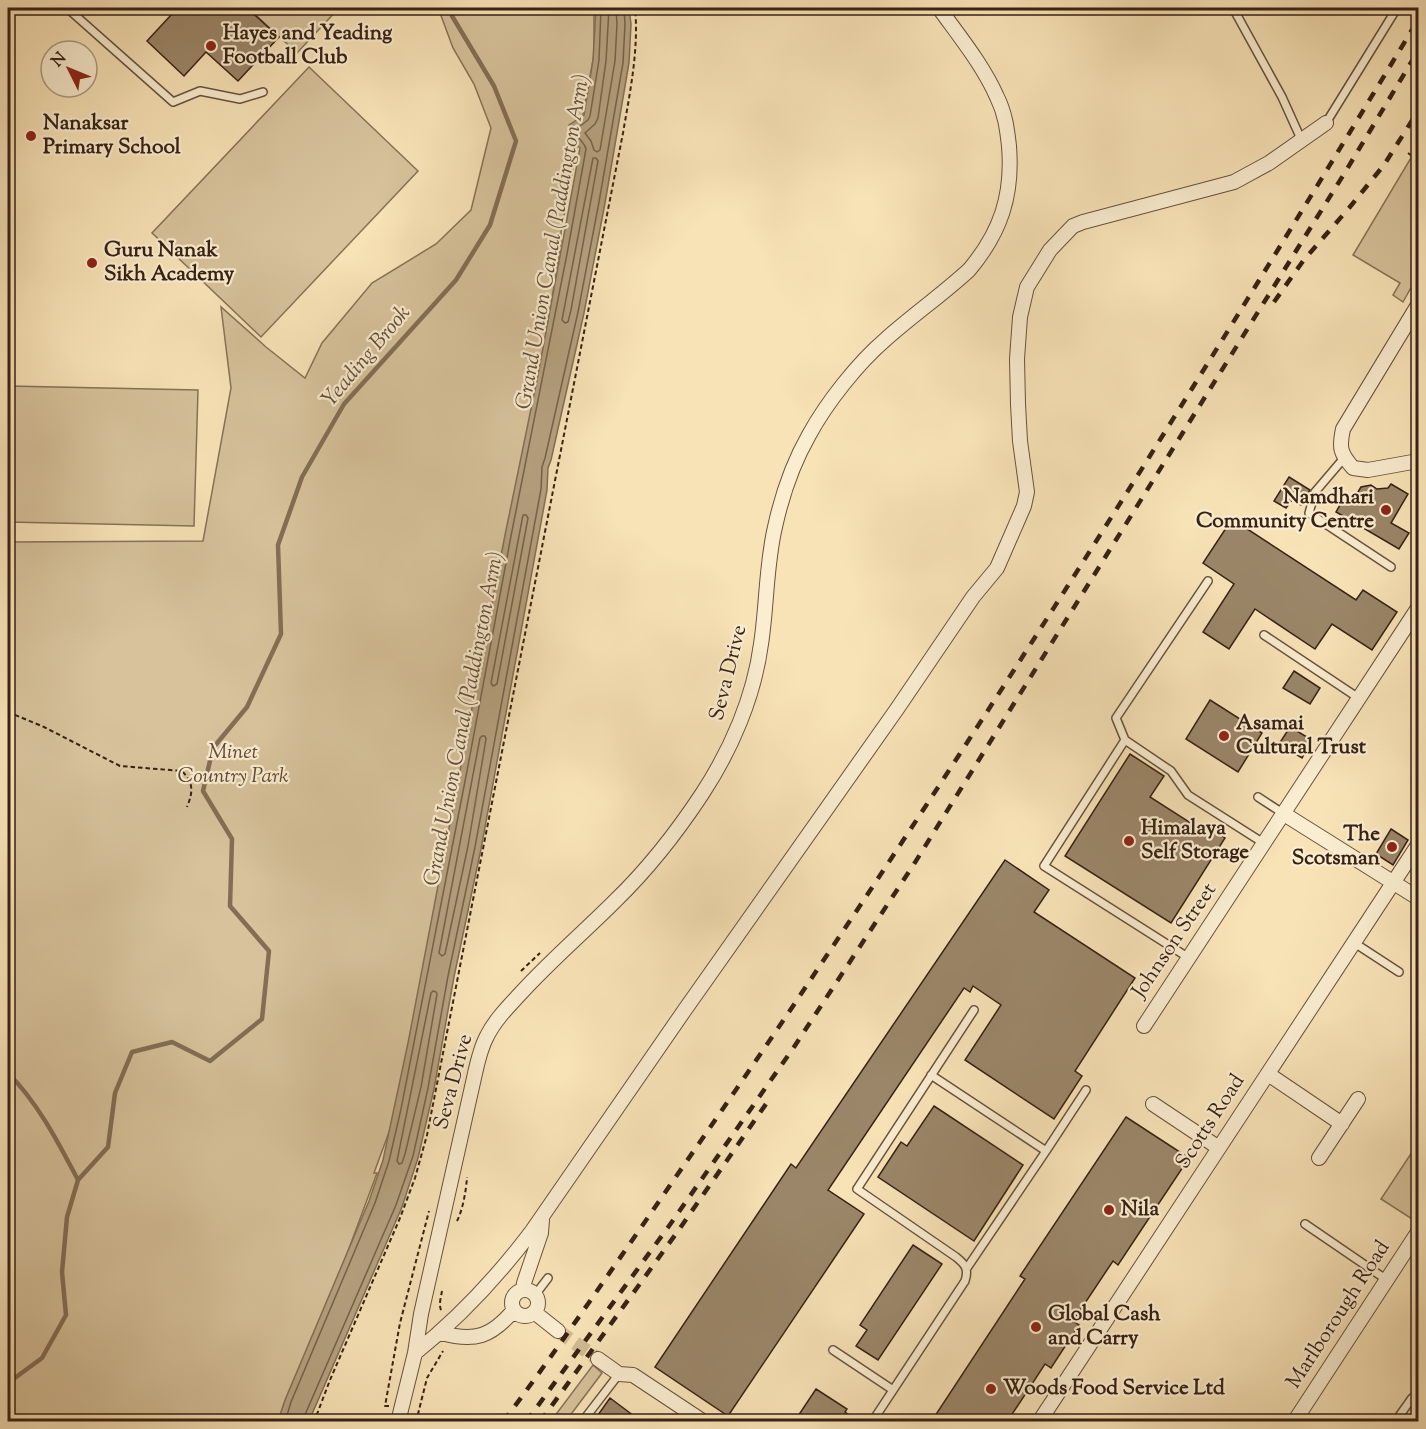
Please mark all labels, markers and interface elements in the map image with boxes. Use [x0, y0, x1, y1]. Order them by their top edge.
place label: Hayes and Yeading Football Club [223, 19, 393, 73]
north arrow [39, 39, 99, 99]
marker: Hayes and Yeading Football Club [204, 39, 218, 53]
text: N [47, 48, 73, 73]
water label: Grand Union Canal (Paddington Arm) [509, 72, 599, 412]
place label: Nanaksar Primary School [43, 109, 181, 163]
marker: Nanaksar Primary School [24, 129, 38, 143]
place label: Guru Nanak Sikh Academy [104, 236, 235, 290]
marker: Guru Nanak Sikh Academy [85, 256, 99, 270]
water label: Yeading Brook [315, 299, 419, 415]
place label: Namdhari Community Centre [1196, 483, 1374, 537]
marker: Namdhari Community Centre [1379, 503, 1393, 517]
water label: Grand Union Canal (Paddington Arm) [417, 549, 513, 889]
street label: Seva Drive [703, 622, 755, 724]
place label: Asamai Cultural Trust [1236, 709, 1367, 763]
marker: Asamai Cultural Trust [1217, 729, 1231, 743]
park label: Minet Country Park [178, 738, 289, 792]
place label: Himalaya Self Storage [1141, 814, 1249, 868]
place label: The Scotsman [1292, 820, 1381, 874]
marker: Himalaya Self Storage [1122, 834, 1136, 848]
marker: The Scotsman [1385, 840, 1399, 854]
street label: Johnson Street [1125, 877, 1225, 1005]
street label: Seva Drive [427, 1031, 481, 1133]
street label: Scotts Road [1169, 1069, 1253, 1175]
place label: Nila [1121, 1195, 1159, 1225]
marker: Nila [1102, 1203, 1116, 1217]
street label: Marlborough Road [1280, 1235, 1398, 1395]
place label: Global Cash and Carry [1048, 1300, 1161, 1354]
marker: Global Cash and Carry [1029, 1320, 1043, 1334]
place label: Woods Food Service Ltd [1003, 1374, 1225, 1404]
marker: Woods Food Service Ltd [984, 1382, 998, 1396]

